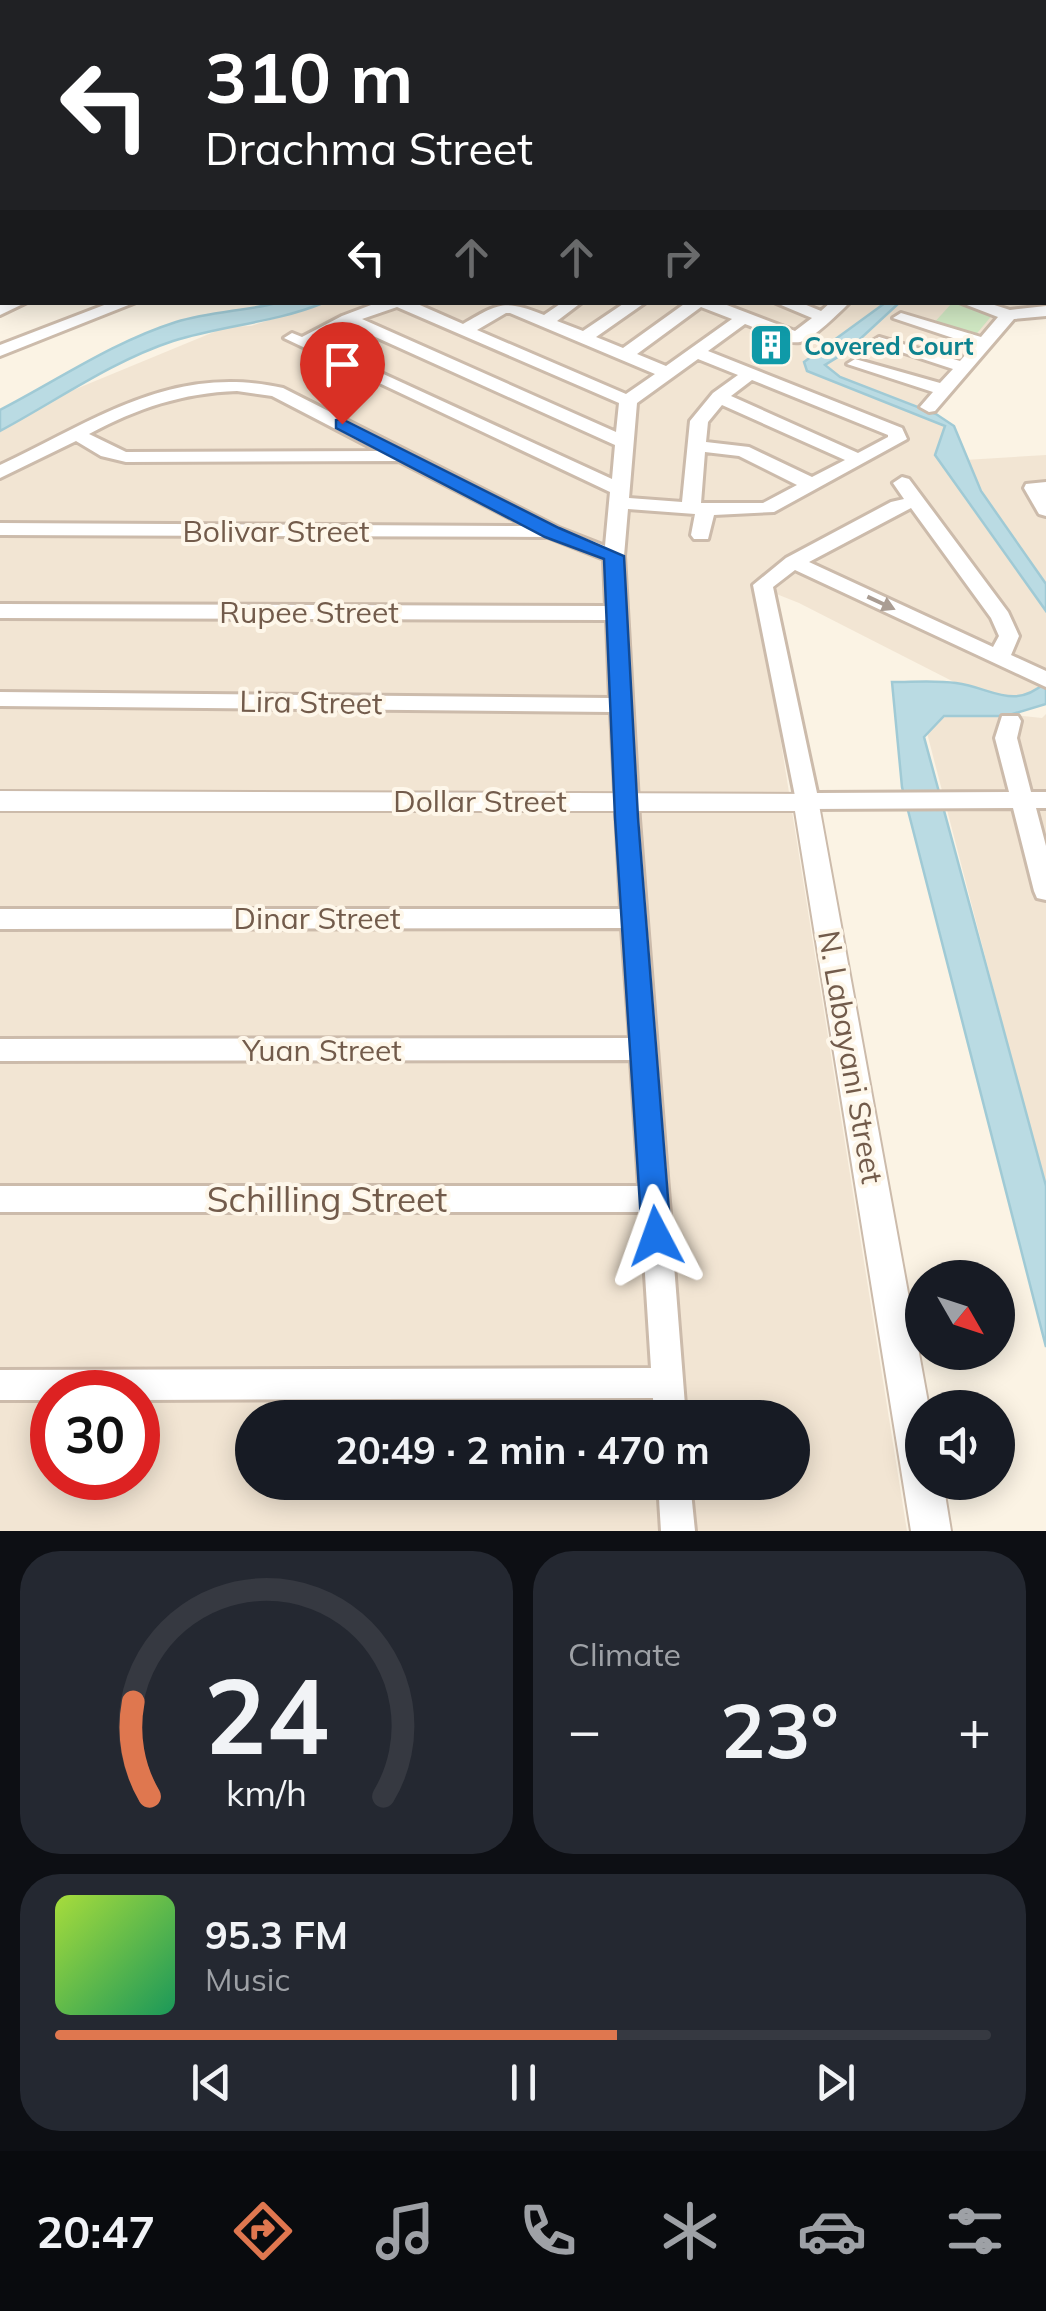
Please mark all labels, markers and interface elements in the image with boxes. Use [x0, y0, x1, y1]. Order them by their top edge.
text: 310 m [205, 33, 413, 121]
icon: left [40, 40, 170, 170]
text: Drachma Street [205, 120, 533, 176]
icon: left [339, 230, 394, 285]
icon: ahead [444, 230, 499, 285]
icon: ahead [549, 230, 604, 285]
icon: right [654, 230, 709, 285]
pin [300, 322, 385, 425]
building icon: Covered Court [748, 322, 794, 368]
place label: Covered Court [804, 330, 974, 361]
icon: arrive [315, 337, 370, 392]
street label: Bolivar Street [182, 512, 370, 550]
street label: Rupee Street [219, 593, 399, 631]
one-way arrow [867, 595, 896, 612]
street label: Lira Street [239, 682, 383, 722]
street label: Dollar Street [393, 782, 567, 820]
street label: Dinar Street [234, 899, 400, 937]
street label: N. Labayani Street [810, 927, 892, 1187]
street label: Yuan Street [241, 1031, 402, 1069]
street label: Schilling Street [207, 1177, 447, 1221]
position arrow [604, 1184, 708, 1288]
north arrow [905, 1260, 1015, 1370]
map controls [905, 1260, 1015, 1500]
speed limit sign: 30 [30, 1370, 160, 1500]
button: sound [905, 1390, 1015, 1500]
text: 20:49 · 2 min · 470 m [335, 1426, 710, 1474]
text: Climate [568, 1634, 681, 1674]
text: 24 [204, 1649, 329, 1780]
text: 23° [720, 1683, 839, 1777]
text: − [568, 1695, 601, 1764]
text: + [958, 1695, 991, 1764]
text: km/h [226, 1770, 307, 1815]
text: 95.3 FM [205, 1911, 348, 1959]
text: Music [205, 1959, 290, 1999]
icon: previous [184, 2055, 239, 2110]
icon: pause [496, 2055, 551, 2110]
icon: next [808, 2055, 863, 2110]
icon: directions [228, 2196, 298, 2266]
icon: music [370, 2196, 440, 2266]
icon: phone [513, 2196, 583, 2266]
icon: climate [655, 2196, 725, 2266]
icon: car [797, 2196, 867, 2266]
icon: filters [940, 2196, 1010, 2266]
text: 20:47 [36, 2203, 155, 2259]

